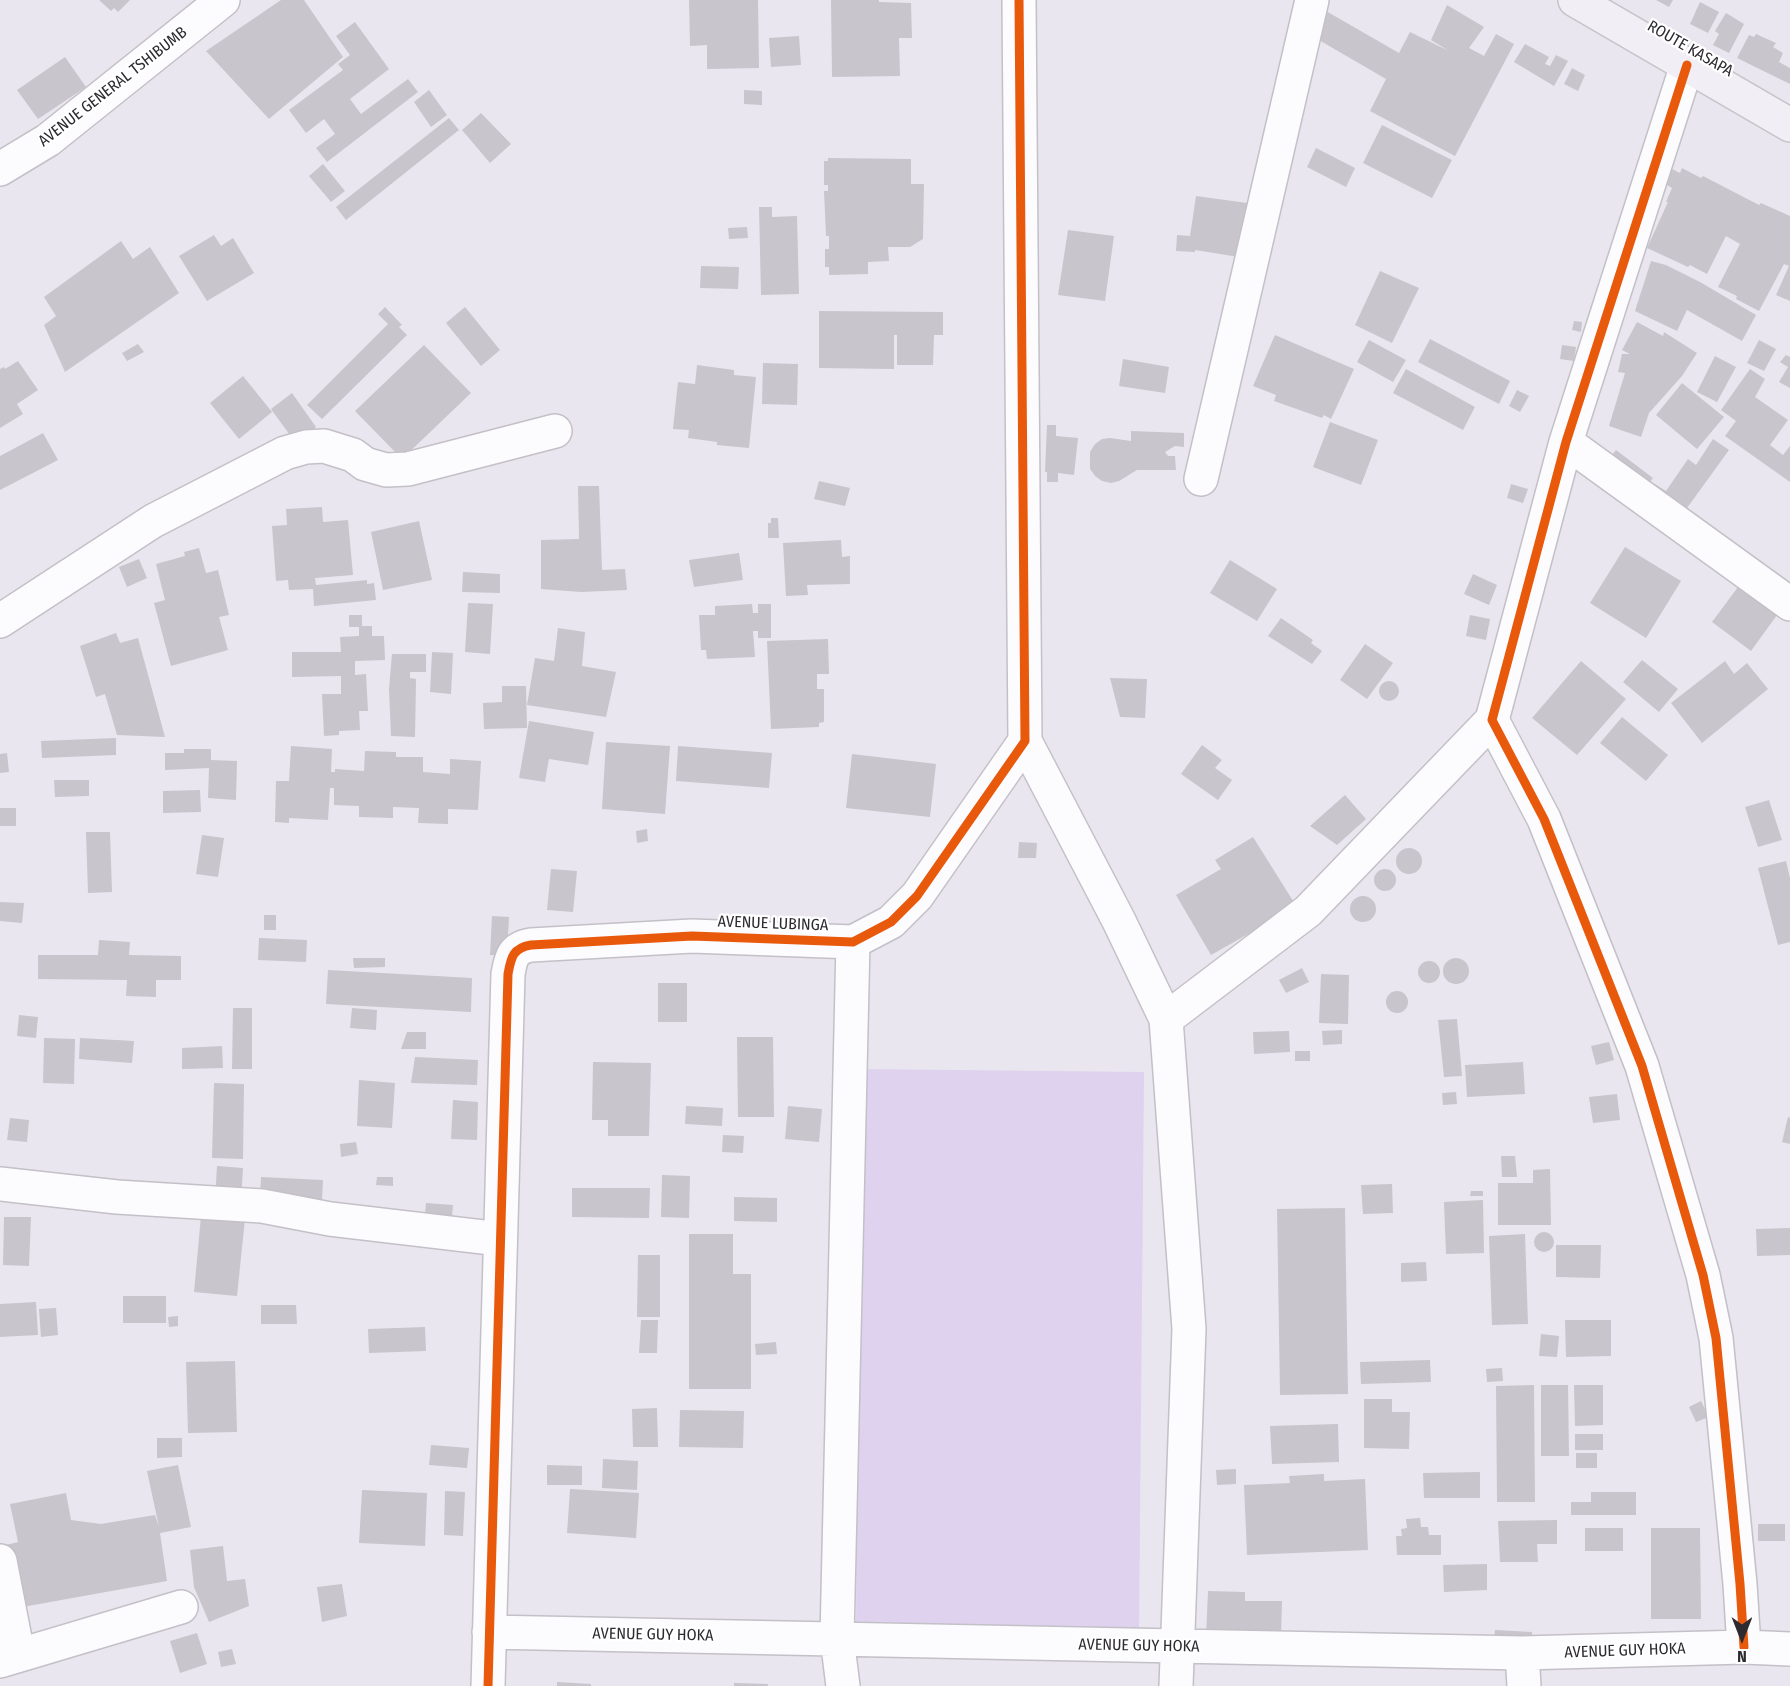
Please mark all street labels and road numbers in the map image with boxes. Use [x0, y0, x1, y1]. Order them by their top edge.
street label: ROUTE KASAPA [1644, 17, 1736, 81]
street label: AVENUE GENERAL TSHIBUMB [35, 23, 191, 151]
street label: AVENUE LUBINGA [717, 912, 829, 936]
street label: AVENUE GUY HOKA [592, 1624, 714, 1646]
street label: AVENUE GUY HOKA [1078, 1635, 1200, 1657]
street label: AVENUE GUY HOKA [1564, 1639, 1686, 1663]

